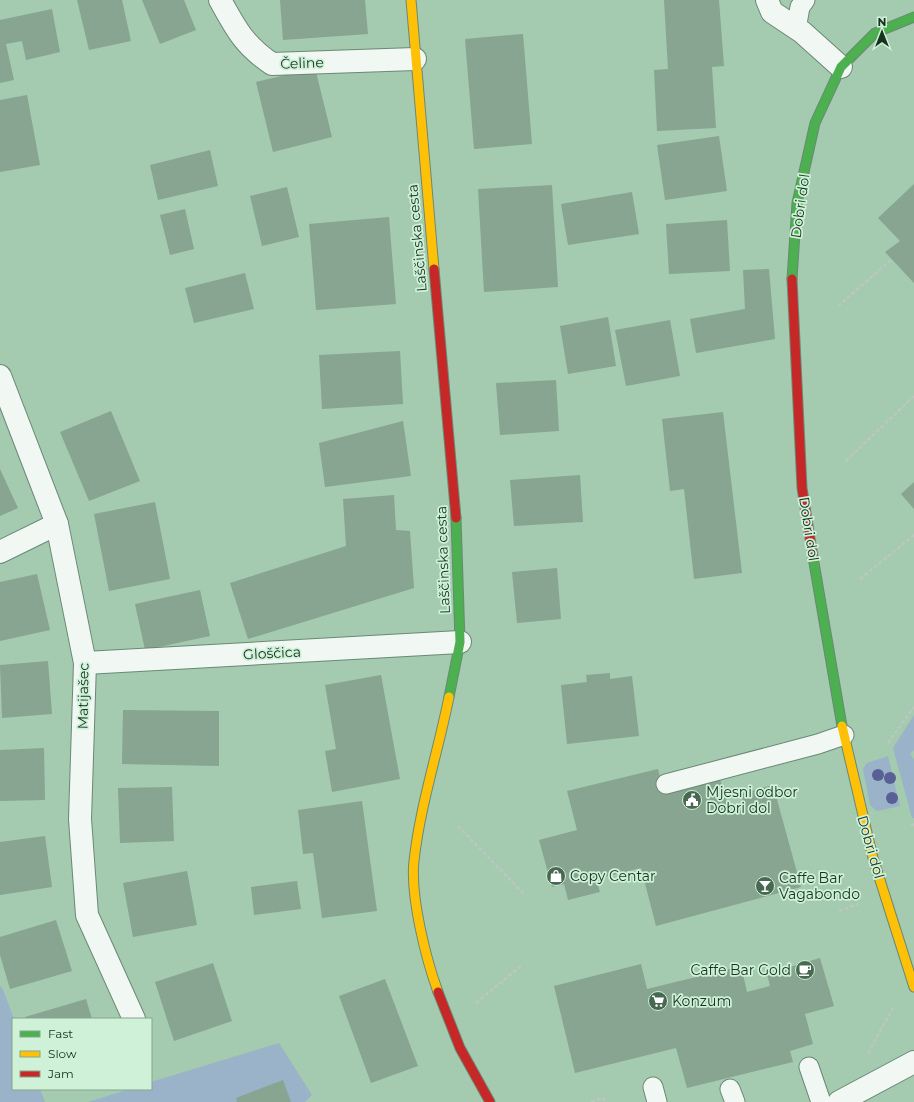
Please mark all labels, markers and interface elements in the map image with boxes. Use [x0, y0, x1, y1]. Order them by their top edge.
north arrow [862, 12, 902, 52]
text: N [878, 15, 886, 29]
street label: Čeline [280, 53, 324, 73]
street label: Dobri dol [787, 173, 813, 239]
street label: Laščinska cesta [403, 183, 431, 293]
street label: Dobri dol [795, 496, 823, 562]
street label: Laščinska cesta [432, 506, 454, 614]
street label: Gloščica [243, 642, 301, 664]
street label: Matijašec [73, 663, 93, 729]
place label: Mjesni odbor Dobri dol [706, 783, 798, 817]
public building icon: Mjesni odbor Dobri dol [681, 789, 703, 811]
street label: Dobri dol [853, 813, 889, 881]
shop icon: Copy Centar [545, 865, 567, 887]
place label: Copy Centar [570, 867, 656, 885]
place label: Caffe Bar Vagabondo [779, 869, 860, 903]
bar icon: Caffe Bar Vagabondo [754, 875, 776, 897]
cafe icon: Caffe Bar Gold [794, 959, 816, 981]
place label: Caffe Bar Gold [690, 961, 791, 979]
supermarket icon: Konzum [647, 990, 669, 1012]
place label: Konzum [672, 992, 731, 1010]
legend [12, 1018, 152, 1090]
text: Fast [48, 1026, 73, 1041]
text: Slow [48, 1046, 77, 1061]
text: Jam [47, 1066, 74, 1081]

